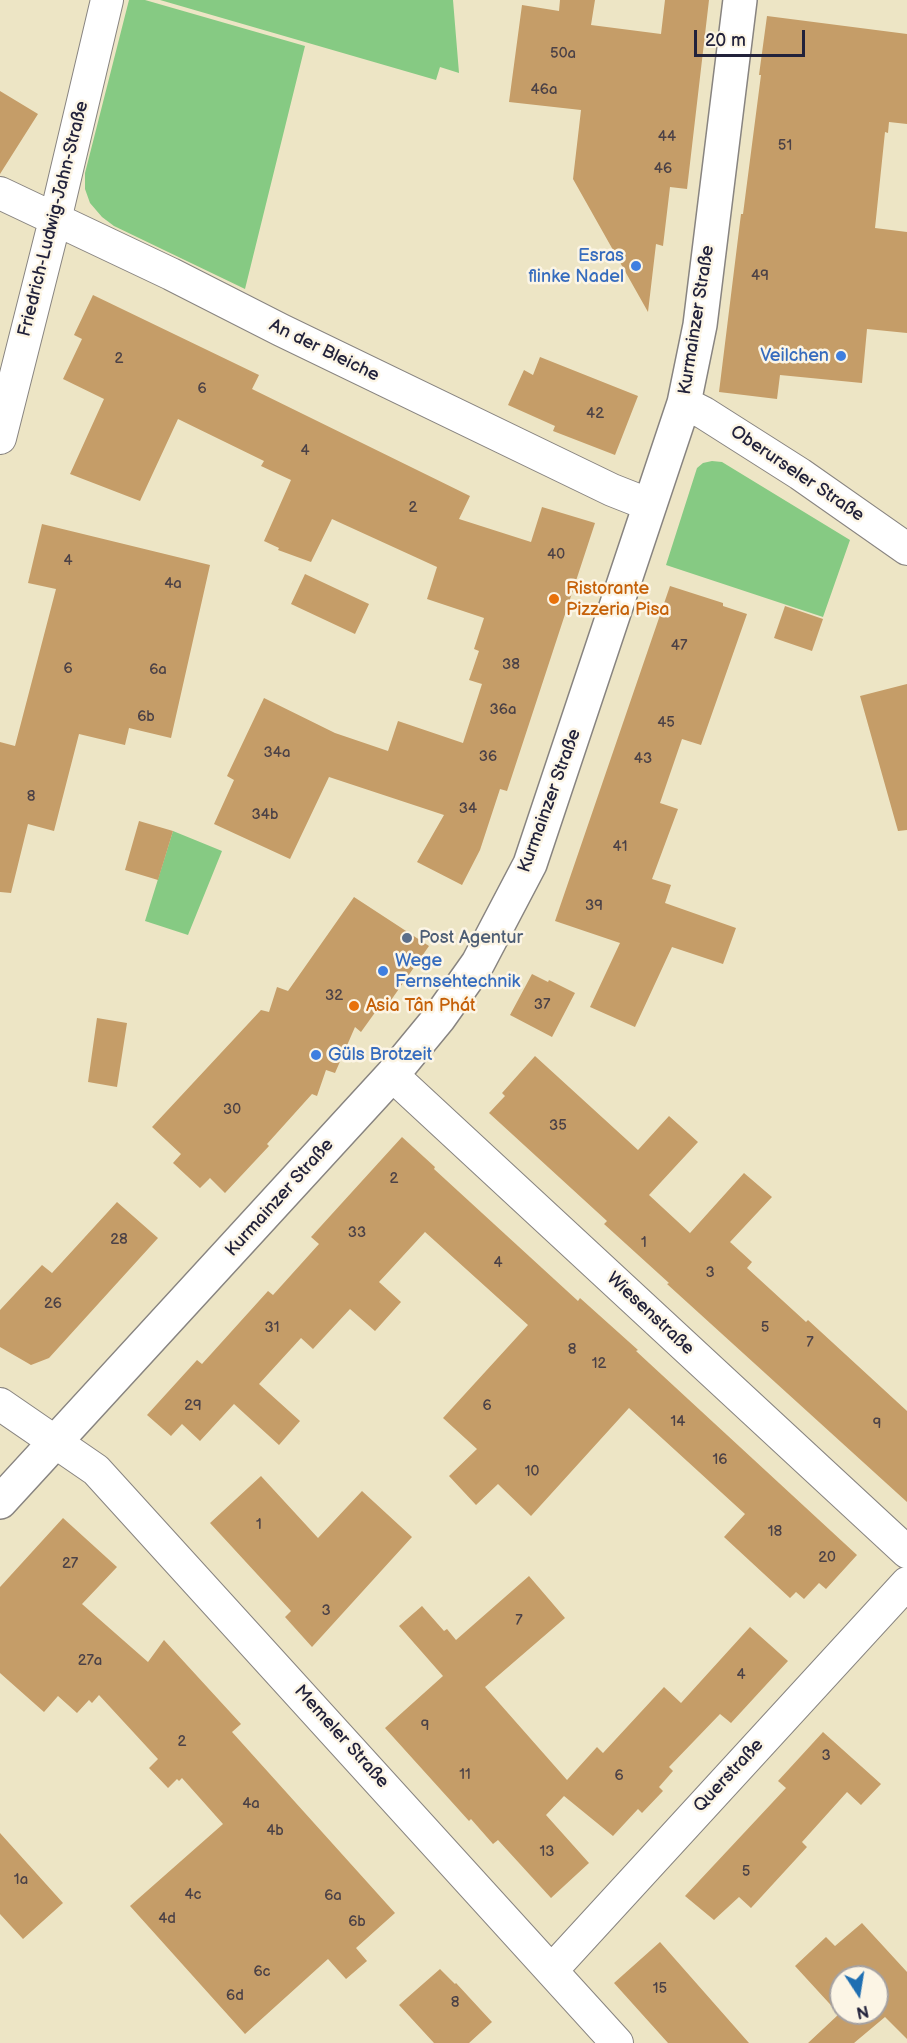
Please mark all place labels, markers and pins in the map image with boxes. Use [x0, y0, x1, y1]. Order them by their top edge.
place label: Esras flinke Nadel [528, 245, 624, 288]
marker: Esras flinke Nadel [629, 259, 643, 273]
place label: Veilchen [760, 345, 829, 367]
marker: Veilchen [834, 349, 848, 363]
place label: Ristorante Pizzeria Pisa [566, 578, 670, 620]
marker: Ristorante Pizzeria Pisa [547, 592, 561, 606]
place label: Post Agentur [419, 927, 523, 949]
marker: Post Agentur [400, 931, 414, 945]
place label: Wege Fernsehtechnik [395, 950, 520, 992]
marker: Wege Fernsehtechnik [376, 964, 390, 978]
place label: Asia Tân Phát [366, 995, 476, 1017]
marker: Asia Tân Phát [347, 999, 361, 1013]
place label: Güls Brotzeit [328, 1044, 432, 1066]
marker: Güls Brotzeit [309, 1048, 323, 1062]

